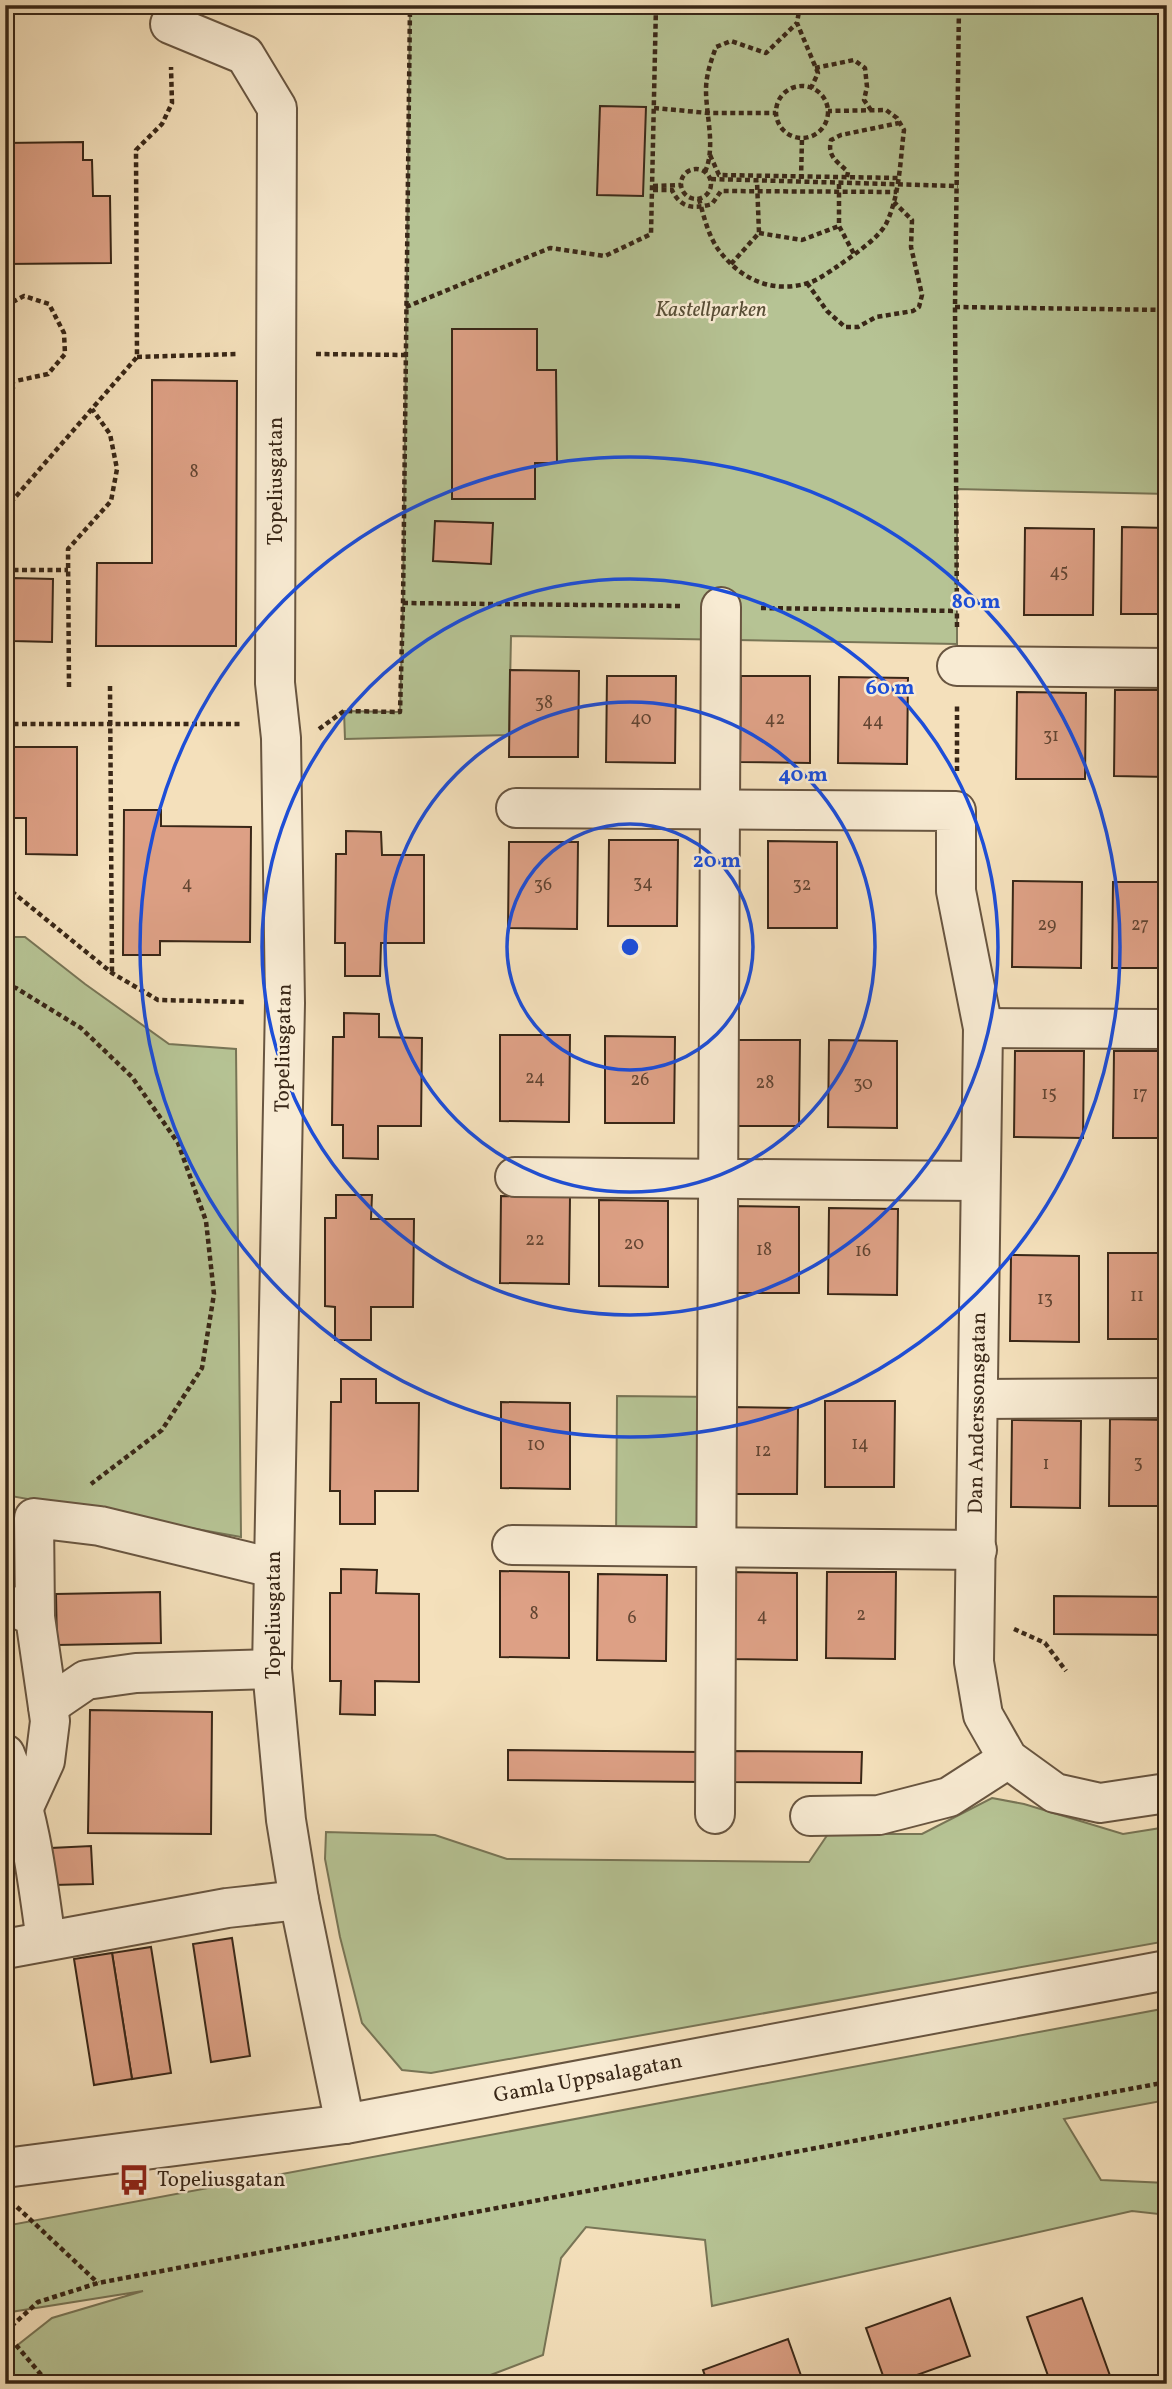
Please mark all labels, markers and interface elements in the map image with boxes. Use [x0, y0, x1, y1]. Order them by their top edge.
park label: Kastellparken [655, 296, 767, 325]
street label: Topeliusgatan [262, 417, 291, 545]
house number: 8 [189, 460, 199, 485]
house number: 45 [1050, 560, 1068, 585]
text: 80 m [952, 588, 1000, 617]
text: 60 m [866, 674, 914, 703]
house number: 38 [535, 691, 553, 716]
house number: 40 [630, 707, 652, 732]
house number: 42 [765, 707, 785, 732]
house number: 44 [862, 709, 884, 734]
house number: 31 [1043, 724, 1059, 749]
text: 40 m [778, 761, 828, 790]
text: 20 m [693, 847, 741, 876]
house number: 34 [633, 871, 653, 896]
house number: 4 [182, 872, 192, 897]
house number: 36 [534, 873, 552, 898]
house number: 32 [793, 873, 811, 898]
house number: 29 [1038, 913, 1056, 938]
house number: 27 [1131, 913, 1149, 938]
centre of rings [618, 935, 642, 959]
street label: Topeliusgatan [268, 983, 300, 1113]
house number: 24 [525, 1066, 545, 1091]
house number: 26 [631, 1068, 649, 1093]
house number: 28 [756, 1071, 774, 1096]
house number: 30 [853, 1072, 873, 1097]
house number: 15 [1041, 1082, 1057, 1107]
house number: 17 [1132, 1082, 1148, 1107]
house number: 22 [525, 1228, 545, 1253]
house number: 20 [624, 1232, 644, 1257]
house number: 18 [756, 1238, 772, 1263]
house number: 16 [855, 1239, 871, 1264]
house number: 11 [1130, 1284, 1144, 1309]
house number: 13 [1037, 1287, 1053, 1312]
street label: Dan Anderssonsgatan [962, 1312, 994, 1514]
house number: 14 [851, 1432, 869, 1457]
house number: 10 [527, 1433, 545, 1458]
house number: 12 [755, 1439, 771, 1464]
house number: 3 [1133, 1451, 1143, 1476]
house number: 1 [1043, 1452, 1049, 1477]
street label: Topeliusgatan [260, 1551, 289, 1679]
house number: 8 [529, 1602, 539, 1627]
house number: 2 [856, 1603, 866, 1628]
house number: 4 [757, 1604, 767, 1629]
house number: 6 [627, 1606, 637, 1631]
street label: Gamla Uppsalagatan [491, 2047, 685, 2110]
bus stop icon: Topeliusgatan [117, 2163, 151, 2197]
place label: Topeliusgatan [157, 2166, 286, 2195]

